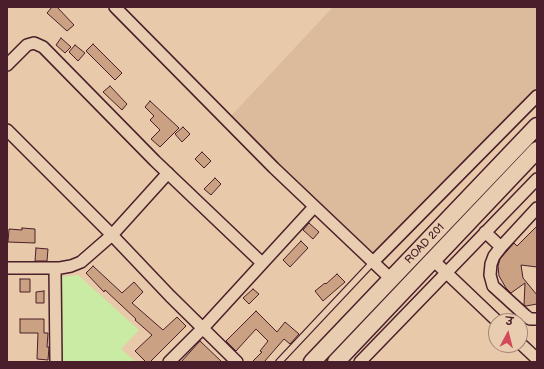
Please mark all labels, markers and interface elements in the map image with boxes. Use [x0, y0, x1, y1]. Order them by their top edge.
street label: ROAD 201 [403, 221, 447, 267]
north arrow [488, 313, 528, 353]
text: उ [505, 315, 514, 328]

